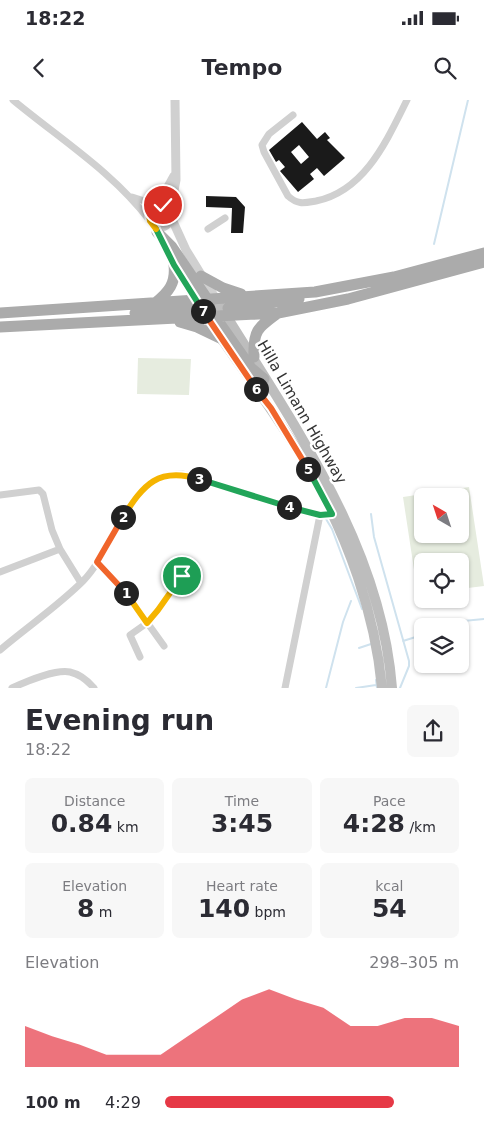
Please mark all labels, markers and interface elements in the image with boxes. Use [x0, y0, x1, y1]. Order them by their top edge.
text: 18:22 [25, 7, 85, 29]
icon: back [25, 54, 53, 82]
icon: search [431, 54, 459, 82]
text: Tempo [202, 55, 282, 80]
pin [142, 184, 184, 226]
icon: check [149, 191, 177, 219]
pin: 7 [190, 298, 216, 324]
text: 7 [199, 303, 208, 319]
street label: Hilla Limann Highway [254, 337, 351, 487]
pin: 6 [244, 376, 268, 402]
text: 6 [252, 381, 261, 397]
pin: 5 [296, 456, 320, 482]
text: 5 [304, 461, 313, 477]
pin: 3 [186, 466, 212, 492]
text: 3 [195, 471, 204, 487]
north arrow [414, 488, 469, 542]
map controls [414, 488, 469, 673]
pin: 4 [276, 494, 302, 520]
text: 4 [285, 499, 294, 515]
pin: 2 [110, 504, 136, 530]
text: 2 [119, 509, 128, 525]
button: locate [414, 553, 469, 608]
pin [161, 555, 203, 597]
icon: arrive [168, 562, 196, 590]
pin: 1 [114, 580, 138, 606]
text: 1 [122, 585, 131, 601]
button: layers [414, 618, 469, 673]
text: Evening run [25, 704, 214, 737]
button: share [407, 705, 459, 757]
text: 18:22 [25, 740, 71, 759]
text: Distance [64, 793, 125, 809]
text: Time [225, 793, 259, 809]
text: Pace [373, 793, 406, 809]
text: 0.84 [51, 809, 112, 838]
text: 3:45 [211, 809, 273, 838]
text: 4:28 [343, 809, 405, 838]
text: km [112, 819, 139, 835]
text: /km [405, 819, 436, 835]
text: Elevation [62, 878, 127, 894]
text: Heart rate [206, 878, 278, 894]
text: kcal [375, 878, 403, 894]
text: 8 [77, 894, 94, 923]
text: 140 [198, 894, 250, 923]
text: 54 [372, 894, 407, 923]
text: m [94, 904, 112, 920]
text: bpm [250, 904, 286, 920]
text: Elevation [25, 953, 99, 972]
text: 298–305 m [369, 953, 459, 972]
text: 100 m [25, 1093, 81, 1112]
text: 4:29 [105, 1093, 141, 1112]

